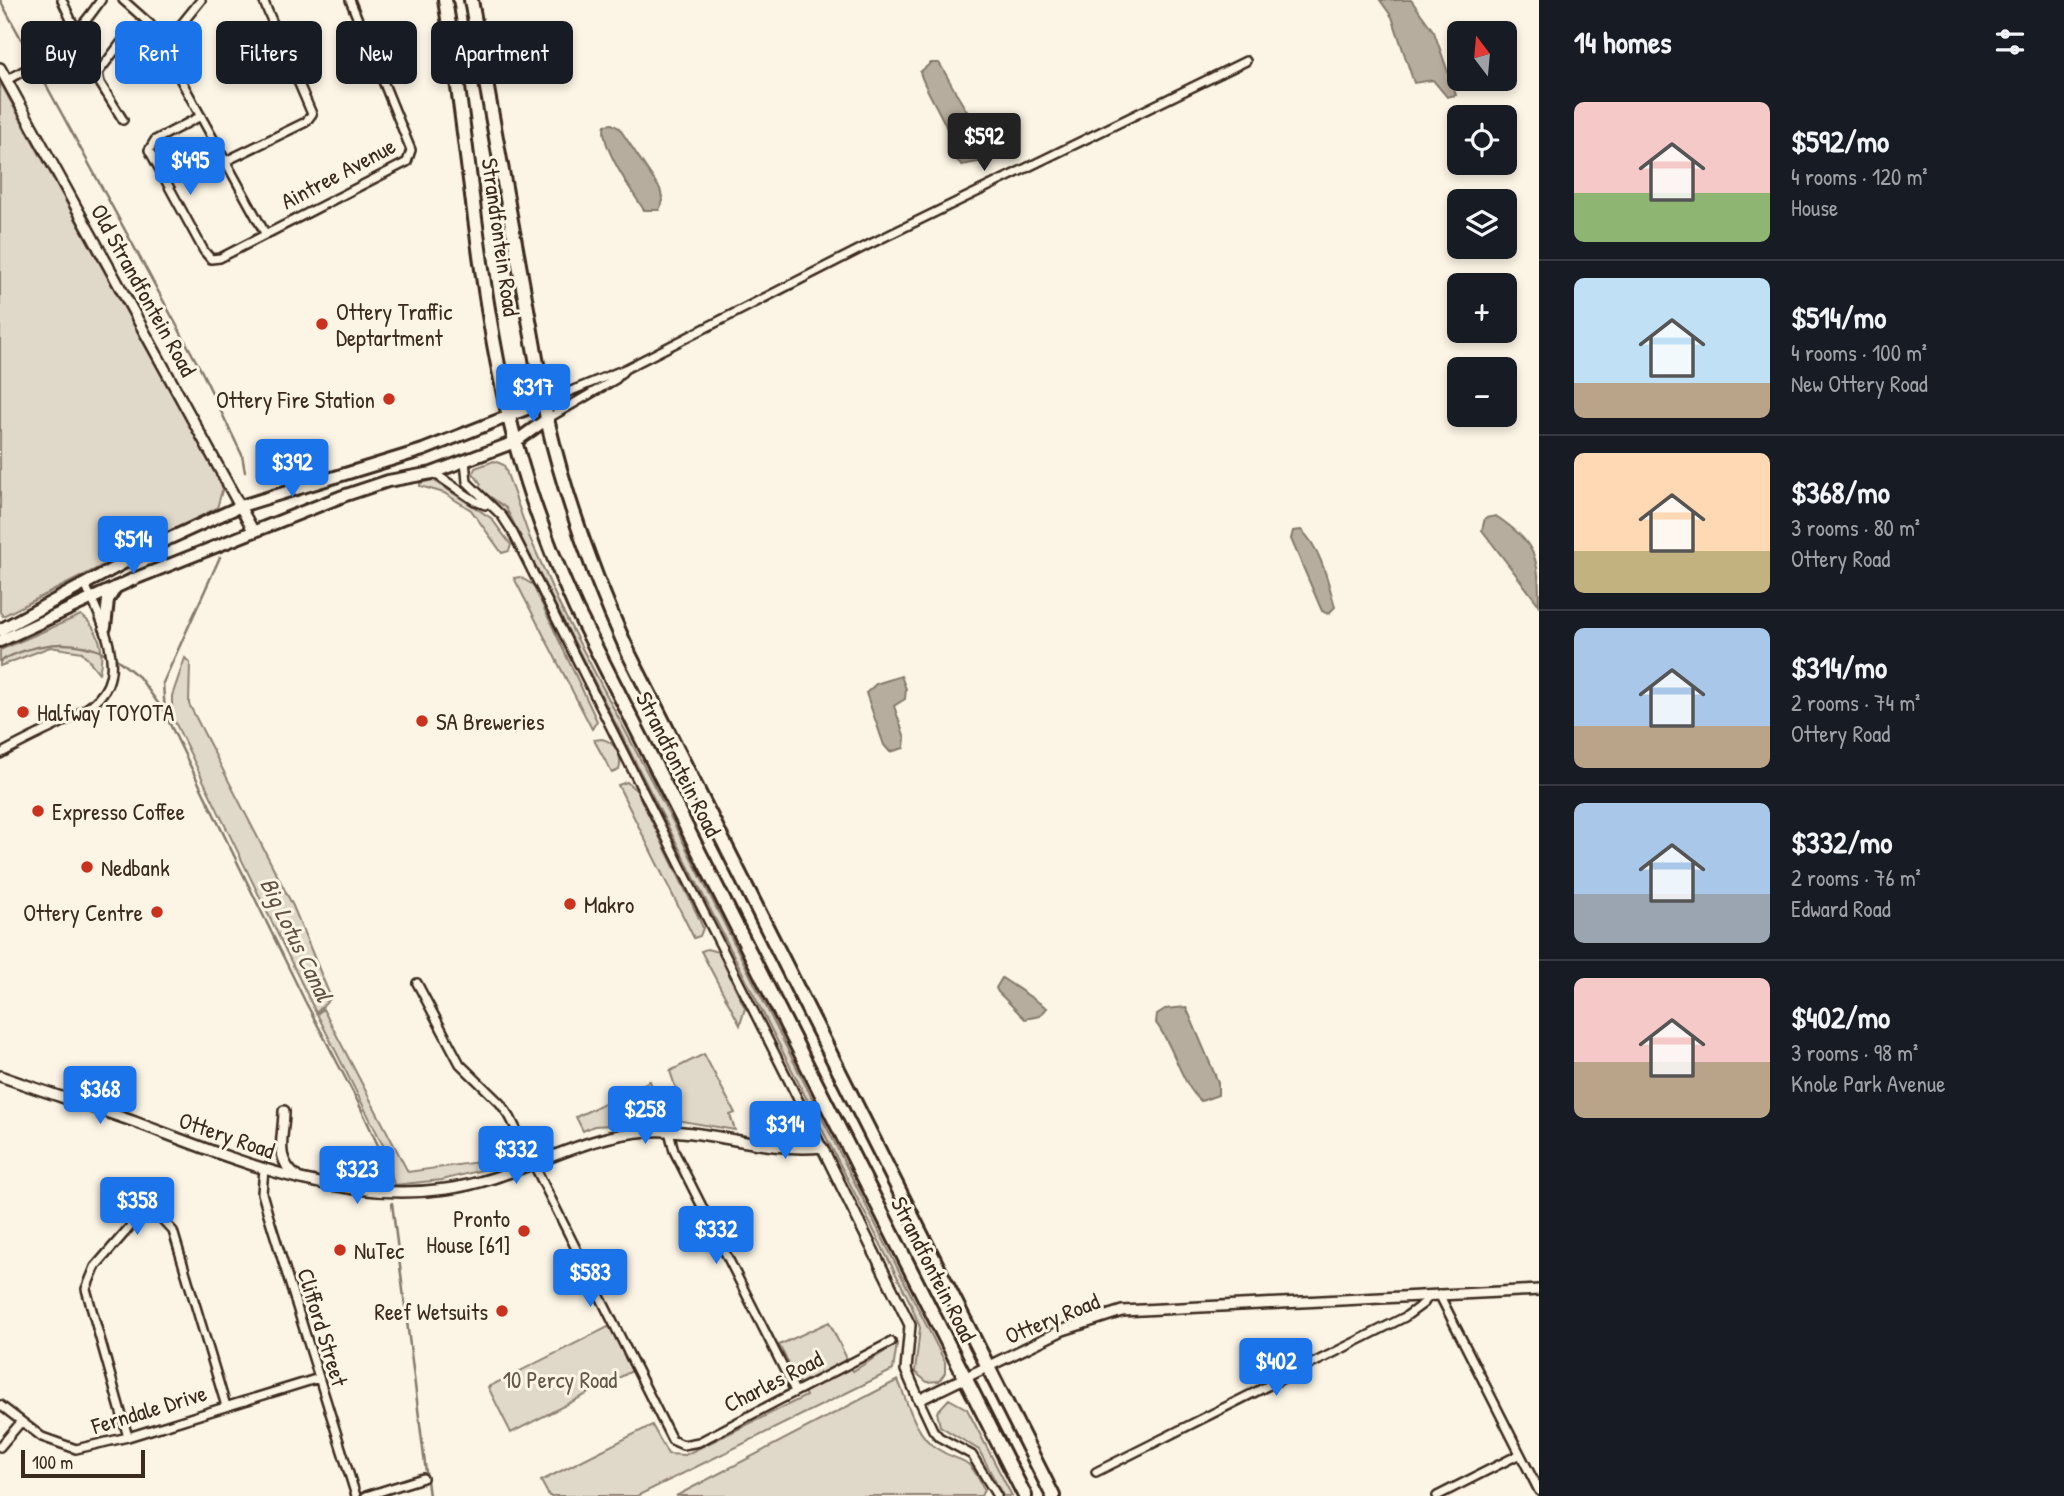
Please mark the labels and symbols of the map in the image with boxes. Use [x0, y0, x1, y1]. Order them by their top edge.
north arrow [1447, 21, 1517, 91]
pin: $592 [943, 114, 1025, 173]
street label: Aintree Avenue [275, 130, 401, 216]
pin: $495 [149, 138, 231, 197]
street label: Strandfontein Road [475, 156, 527, 318]
street label: Old Strandfontein Road [84, 198, 204, 382]
place label: Ottery Traffic Deptartment [336, 296, 453, 353]
marker: Ottery Traffic Deptartment [314, 316, 330, 332]
pin: $317 [492, 364, 574, 424]
place label: Ottery Fire Station [216, 384, 375, 415]
marker: Ottery Fire Station [381, 391, 397, 407]
pin: $392 [251, 440, 333, 499]
pin: $514 [92, 516, 174, 576]
street label: Strandfontein Road [629, 686, 729, 842]
place label: Halfway TOYOTA [37, 697, 174, 728]
marker: Halfway TOYOTA [15, 704, 31, 720]
place label: SA Breweries [436, 706, 545, 737]
marker: SA Breweries [414, 713, 430, 729]
place label: Expresso Coffee [52, 796, 185, 827]
marker: Expresso Coffee [30, 803, 46, 819]
place label: Nedbank [101, 852, 170, 883]
marker: Nedbank [79, 859, 95, 875]
water label: Big Lotus Canal [252, 872, 341, 1008]
place label: Makro [584, 889, 634, 920]
marker: Makro [562, 896, 578, 912]
place label: Ottery Centre [23, 897, 143, 928]
marker: Ottery Centre [149, 904, 165, 920]
pin: $368 [59, 1066, 141, 1126]
pin: $258 [604, 1086, 686, 1146]
pin: $314 [744, 1102, 826, 1161]
street label: Ottery Road [175, 1104, 279, 1166]
pin: $332 [475, 1126, 557, 1186]
pin: $323 [316, 1146, 398, 1206]
pin: $358 [96, 1178, 178, 1237]
street label: Strandfontein Road [884, 1191, 984, 1347]
place label: Pronto House [61] [426, 1203, 510, 1260]
pin: $332 [675, 1206, 757, 1266]
marker: Pronto House [61] [516, 1223, 532, 1239]
place label: NuTec [354, 1235, 404, 1266]
marker: NuTec [332, 1242, 348, 1258]
pin: $583 [549, 1250, 631, 1309]
street label: Clifford Street [290, 1264, 356, 1391]
street label: Ottery Road [1000, 1285, 1104, 1351]
place label: Reef Wetsuits [374, 1296, 488, 1327]
marker: Reef Wetsuits [494, 1303, 510, 1319]
pin: $402 [1235, 1338, 1317, 1398]
street label: Charles Road [718, 1343, 828, 1419]
park label: 10 Percy Road [503, 1364, 617, 1395]
street label: Ferndale Drive [87, 1377, 210, 1441]
scale bar [21, 1447, 145, 1479]

